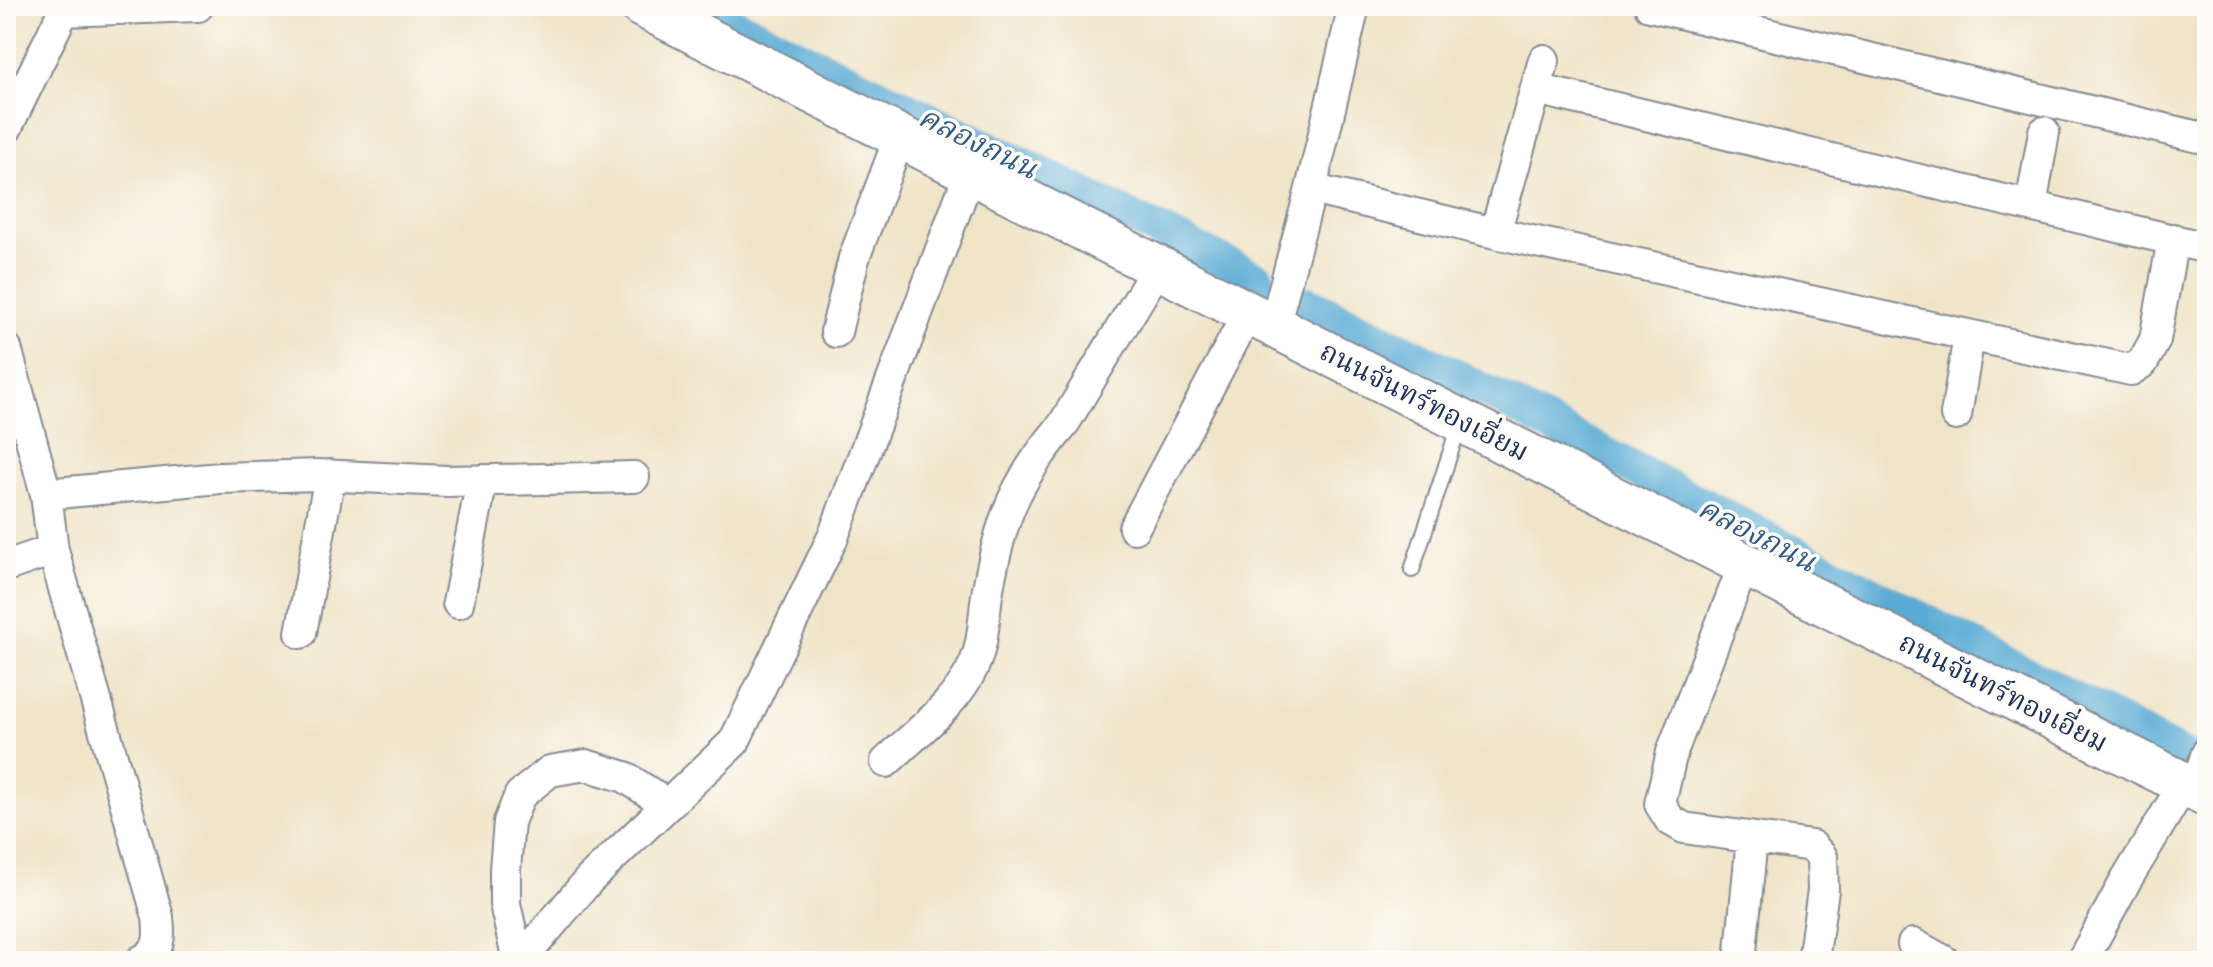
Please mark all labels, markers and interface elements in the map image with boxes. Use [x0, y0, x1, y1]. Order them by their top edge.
water label: คลองถนน [913, 98, 1044, 188]
street label: ถนนจันทร์ทองเอี่ยม [1314, 331, 1536, 470]
water label: คลองถนน [1692, 490, 1822, 580]
street label: ถนนจันทร์ทองเอี่ยม [1893, 622, 2115, 761]

